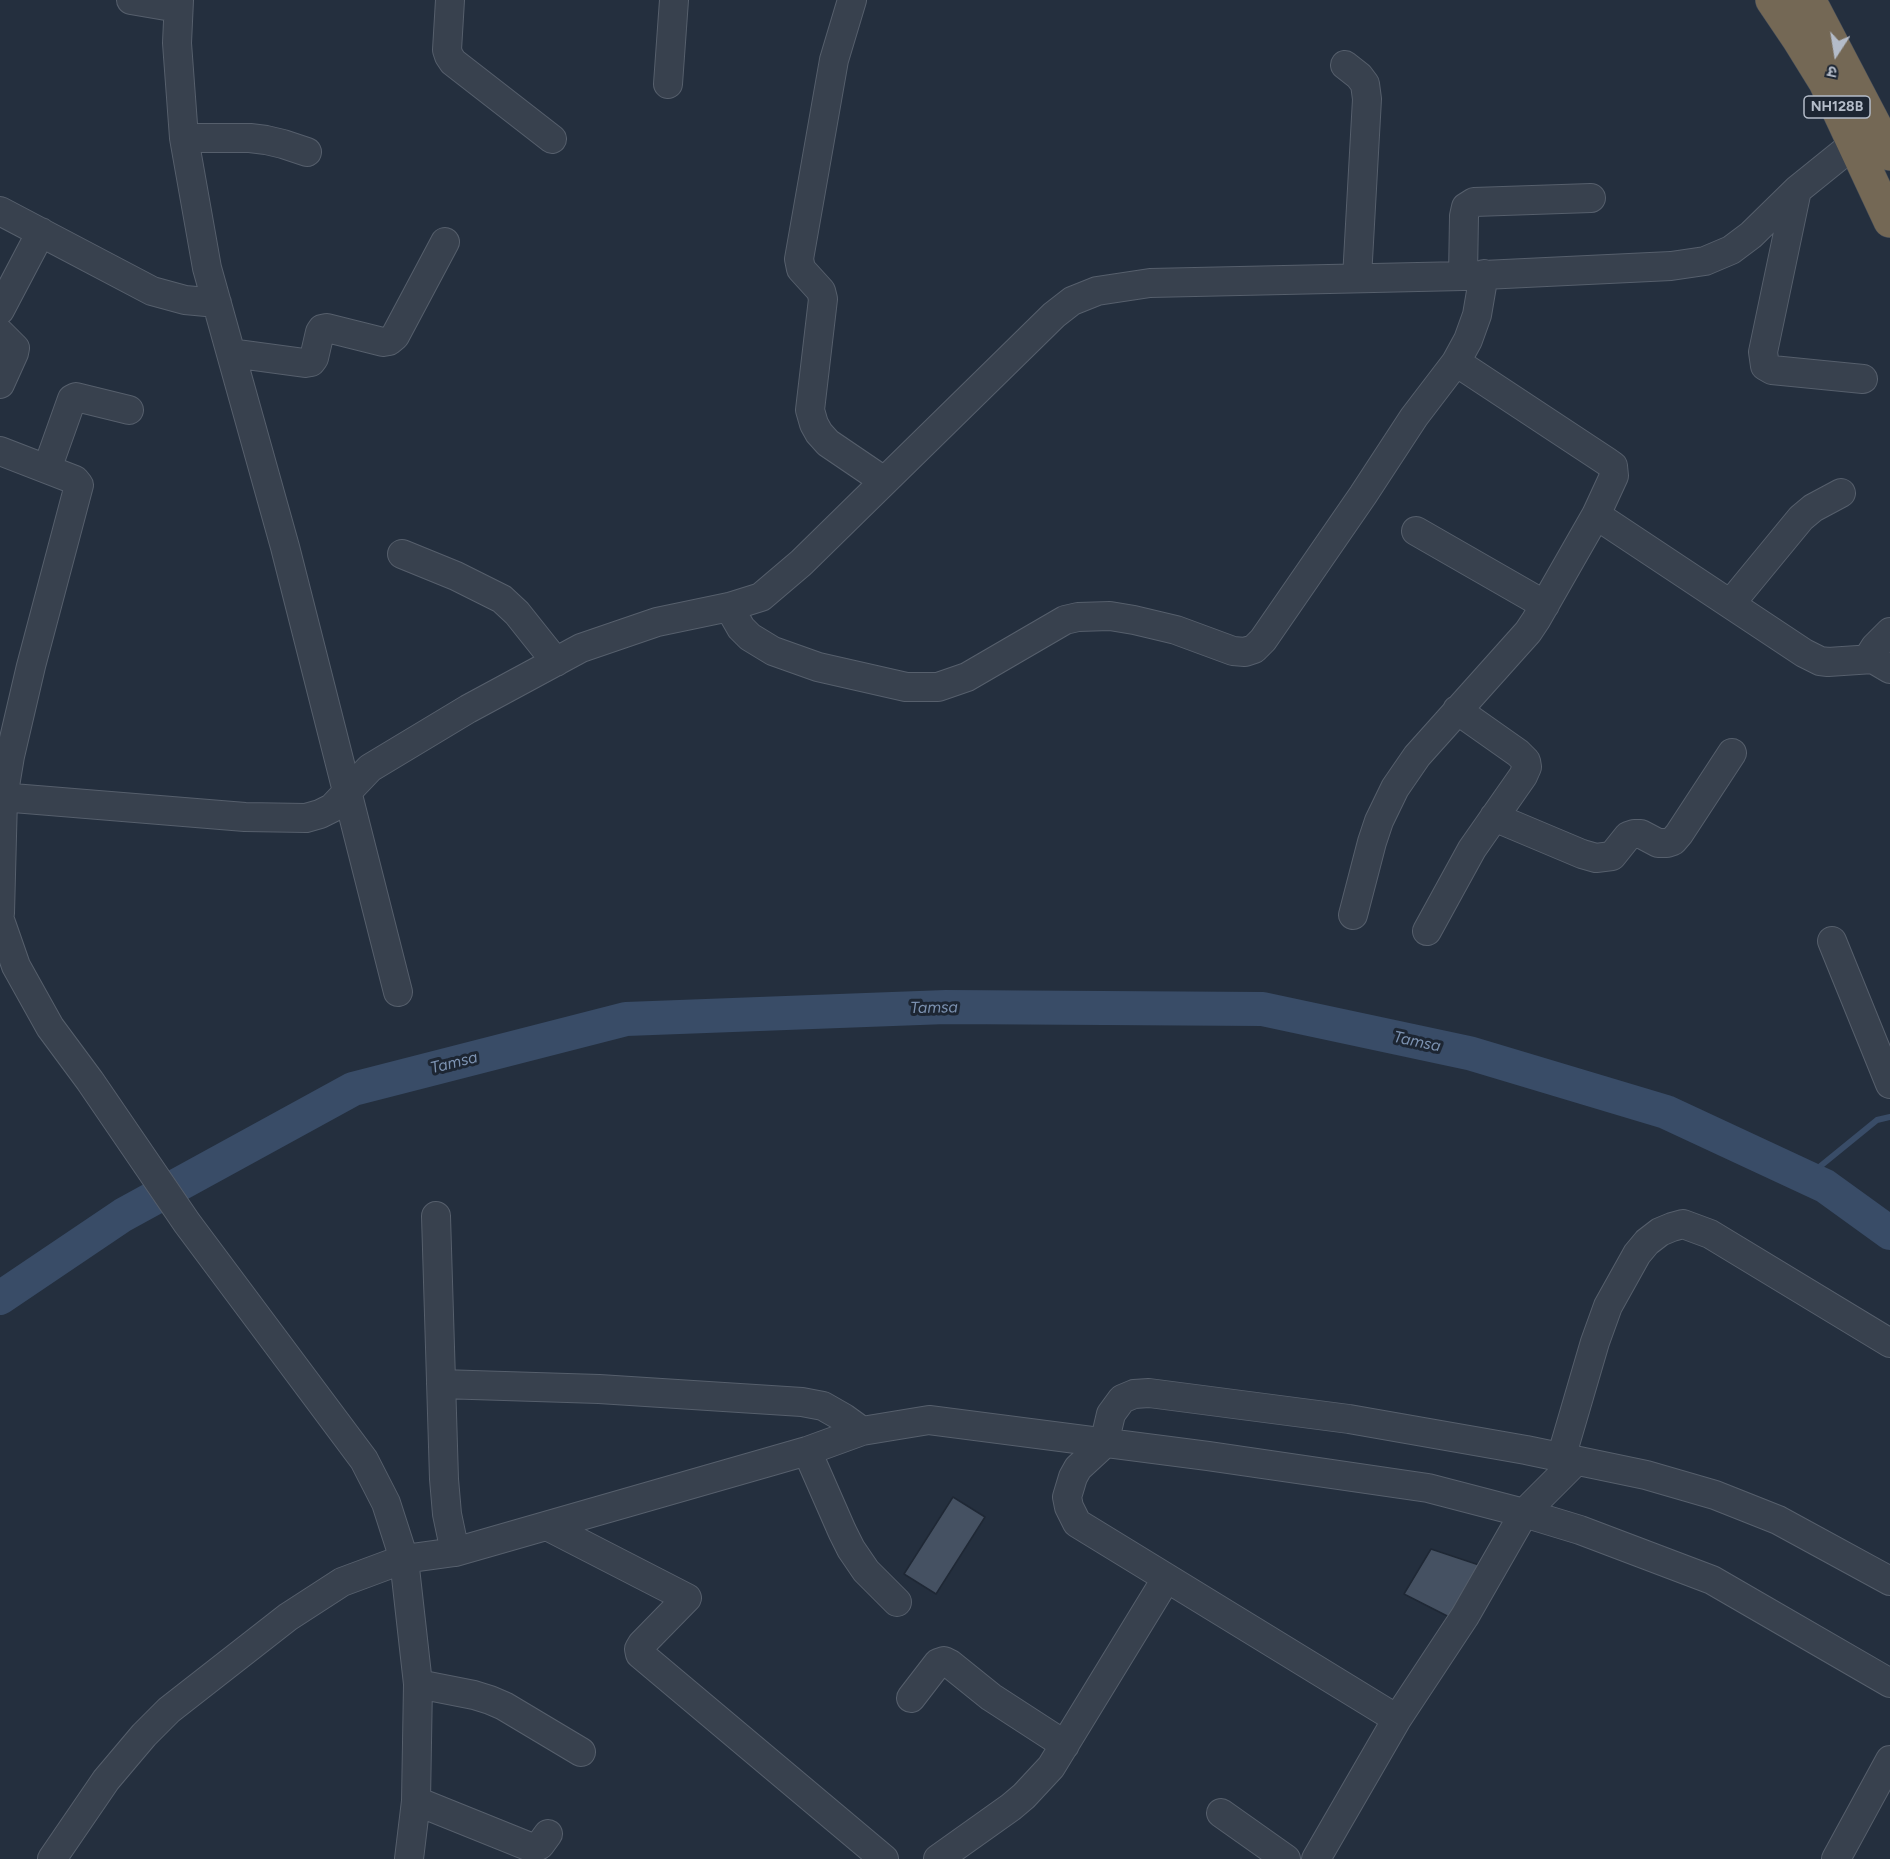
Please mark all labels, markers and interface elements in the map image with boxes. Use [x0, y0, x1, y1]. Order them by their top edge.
north arrow [1806, 24, 1866, 84]
text: उ [1826, 62, 1839, 82]
road number: NH128B [1804, 96, 1870, 118]
water label: Tamsa [910, 998, 958, 1018]
water label: Tamsa [1392, 1028, 1442, 1056]
water label: Tamsa [429, 1048, 479, 1078]

